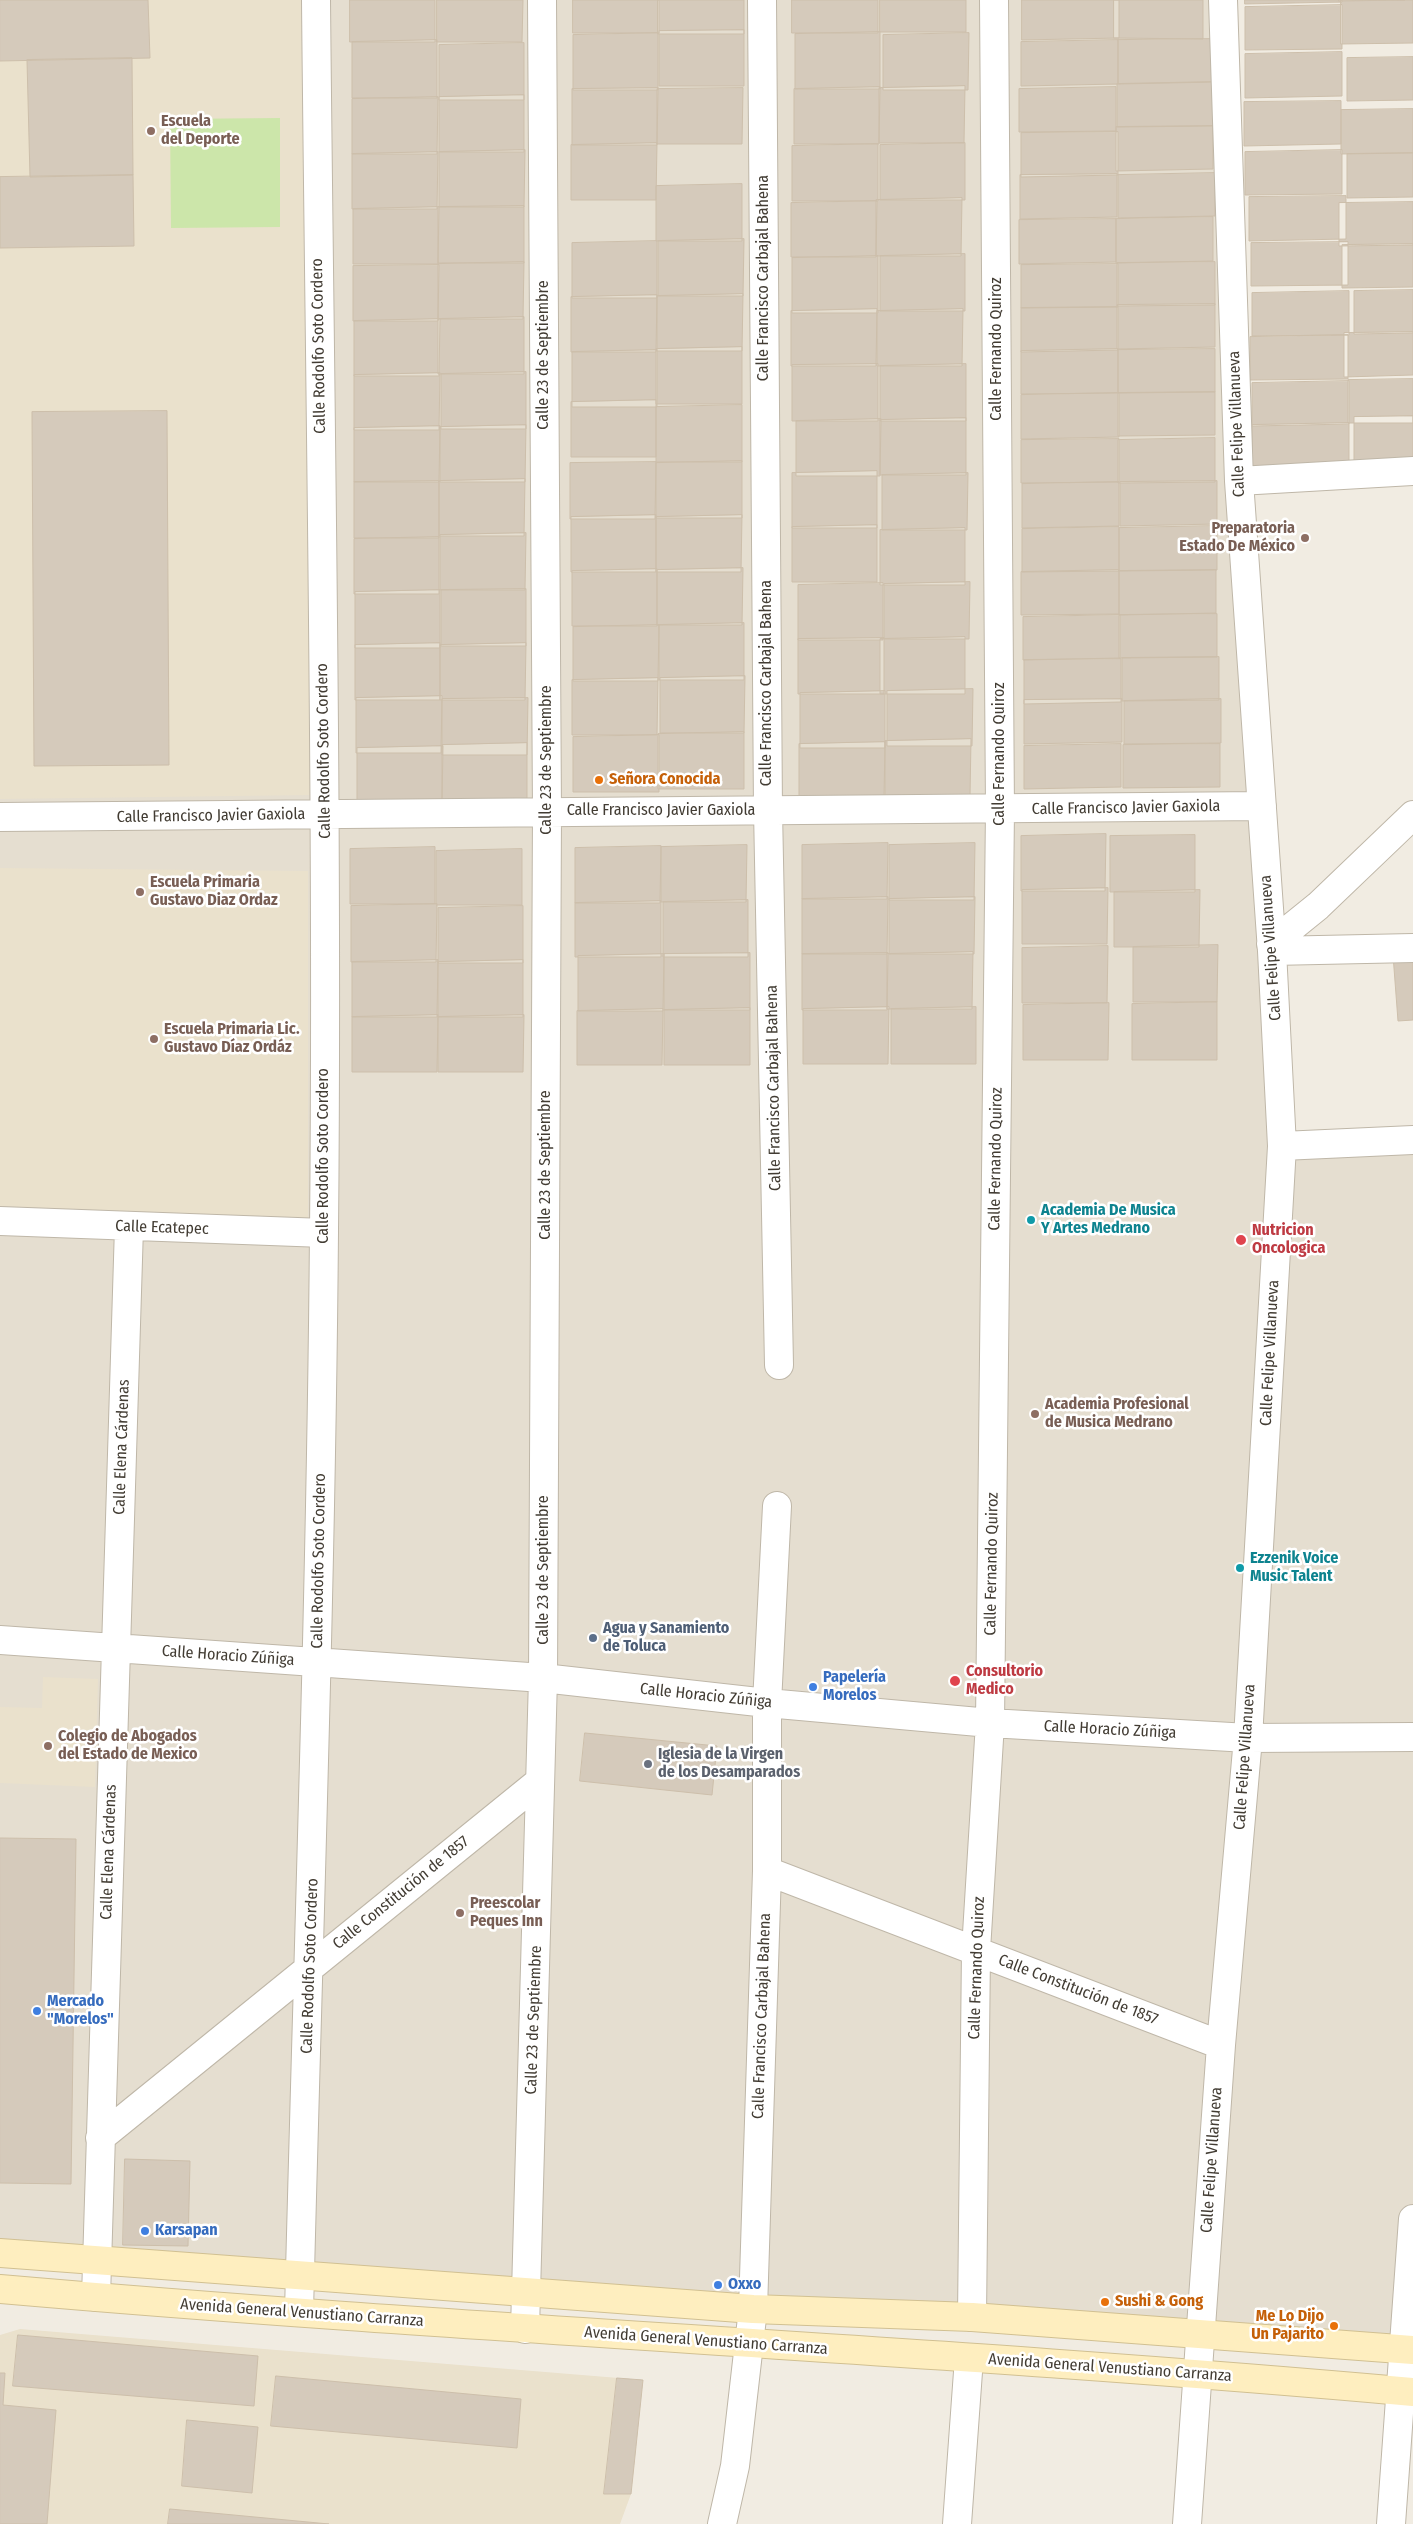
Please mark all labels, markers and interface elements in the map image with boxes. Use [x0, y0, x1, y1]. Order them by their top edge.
place label: Escuela del Deporte [161, 112, 240, 150]
marker: Escuela del Deporte [145, 125, 157, 137]
street label: Calle Francisco Carbajal Bahena [754, 175, 774, 381]
street label: Calle Rodolfo Soto Cordero [308, 258, 330, 434]
street label: Calle Fernando Quiroz [987, 277, 1007, 421]
street label: Calle 23 de Septiembre [534, 280, 554, 430]
street label: Calle Felipe Villanueva [1225, 351, 1249, 497]
place label: Preparatoria Estado De México [1179, 519, 1295, 557]
marker: Preparatoria Estado De México [1299, 532, 1311, 544]
street label: Calle Francisco Carbajal Bahena [757, 580, 777, 786]
street label: Calle Rodolfo Soto Cordero [313, 663, 335, 839]
street label: Calle Fernando Quiroz [990, 682, 1010, 826]
street label: Calle 23 de Septiembre [537, 685, 557, 835]
place label: Señora Conocida [609, 770, 720, 790]
marker: Señora Conocida [593, 774, 605, 786]
street label: Calle Francisco Javier Gaxiola [1031, 797, 1221, 819]
street label: Calle Francisco Javier Gaxiola [567, 801, 755, 821]
street label: Calle Francisco Javier Gaxiola [116, 805, 306, 827]
place label: Escuela Primaria Gustavo Diaz Ordaz [150, 873, 278, 911]
street label: Calle Felipe Villanueva [1256, 874, 1286, 1022]
marker: Escuela Primaria Gustavo Diaz Ordaz [134, 886, 146, 898]
street label: Calle Francisco Carbajal Bahena [763, 985, 785, 1191]
place label: Escuela Primaria Lic. Gustavo Díaz Ordáz [164, 1020, 300, 1058]
marker: Escuela Primaria Lic. Gustavo Díaz Ordáz [148, 1033, 160, 1045]
street label: Calle Rodolfo Soto Cordero [314, 1068, 334, 1244]
street label: Calle Fernando Quiroz [985, 1087, 1007, 1231]
street label: Calle 23 de Septiembre [536, 1090, 556, 1240]
place label: Academia De Musica Y Artes Medrano [1041, 1201, 1176, 1239]
marker: Academia De Musica Y Artes Medrano [1025, 1214, 1037, 1226]
street label: Calle Ecatepec [115, 1217, 209, 1239]
place label: Nutricion Oncologica [1252, 1221, 1325, 1259]
marker: Nutricion Oncologica [1234, 1233, 1248, 1247]
street label: Calle Felipe Villanueva [1257, 1279, 1283, 1427]
street label: Calle Elena Cárdenas [110, 1379, 134, 1515]
place label: Academia Profesional de Musica Medrano [1045, 1395, 1189, 1433]
marker: Academia Profesional de Musica Medrano [1029, 1408, 1041, 1420]
street label: Calle Rodolfo Soto Cordero [308, 1473, 330, 1649]
street label: Calle Fernando Quiroz [981, 1492, 1003, 1636]
street label: Calle 23 de Septiembre [534, 1495, 554, 1645]
place label: Ezzenik Voice Music Talent [1250, 1549, 1338, 1587]
marker: Ezzenik Voice Music Talent [1234, 1562, 1246, 1574]
place label: Agua y Sanamiento de Toluca [603, 1619, 729, 1657]
marker: Agua y Sanamiento de Toluca [587, 1632, 599, 1644]
street label: Calle Horacio Zúñiga [161, 1642, 295, 1670]
place label: Consultorio Medico [966, 1662, 1043, 1700]
place label: Papelería Morelos [823, 1668, 886, 1706]
marker: Consultorio Medico [948, 1674, 962, 1688]
street label: Calle Horacio Zúñiga [639, 1680, 773, 1712]
marker: Papelería Morelos [807, 1681, 819, 1693]
street label: Calle Felipe Villanueva [1230, 1683, 1260, 1831]
street label: Calle Horacio Zúñiga [1043, 1717, 1177, 1743]
place label: Colegio de Abogados del Estado de Mexico [58, 1727, 197, 1765]
marker: Colegio de Abogados del Estado de Mexico [42, 1740, 54, 1752]
place label: Iglesia de la Virgen de los Desamparados [658, 1745, 800, 1783]
marker: Iglesia de la Virgen de los Desamparados [642, 1758, 654, 1770]
street label: Calle Elena Cárdenas [97, 1784, 121, 1920]
street label: Calle Constitución de 1857 [329, 1832, 473, 1954]
street label: Calle Rodolfo Soto Cordero [297, 1878, 323, 2054]
place label: Preescolar Peques Inn [470, 1894, 543, 1932]
street label: Calle Fernando Quiroz [965, 1896, 989, 2040]
marker: Preescolar Peques Inn [454, 1907, 466, 1919]
street label: Calle Francisco Carbajal Bahena [749, 1913, 775, 2119]
street label: Calle 23 de Septiembre [522, 1945, 546, 2095]
street label: Calle Constitución de 1857 [995, 1951, 1161, 2029]
place label: Mercado "Morelos" [47, 1992, 114, 2030]
marker: Mercado "Morelos" [31, 2005, 43, 2017]
street label: Calle Felipe Villanueva [1197, 2086, 1227, 2234]
place label: Karsapan [155, 2221, 218, 2241]
marker: Karsapan [139, 2225, 151, 2237]
place label: Oxxo [728, 2275, 761, 2295]
marker: Oxxo [712, 2279, 724, 2291]
place label: Sushi & Gong [1115, 2292, 1203, 2312]
street label: Avenida General Venustiano Carranza [180, 2295, 424, 2331]
marker: Sushi & Gong [1099, 2296, 1111, 2308]
place label: Me Lo Dijo Un Pajarito [1251, 2307, 1324, 2345]
marker: Me Lo Dijo Un Pajarito [1328, 2320, 1340, 2332]
street label: Avenida General Venustiano Carranza [584, 2323, 828, 2359]
street label: Avenida General Venustiano Carranza [988, 2350, 1232, 2386]

